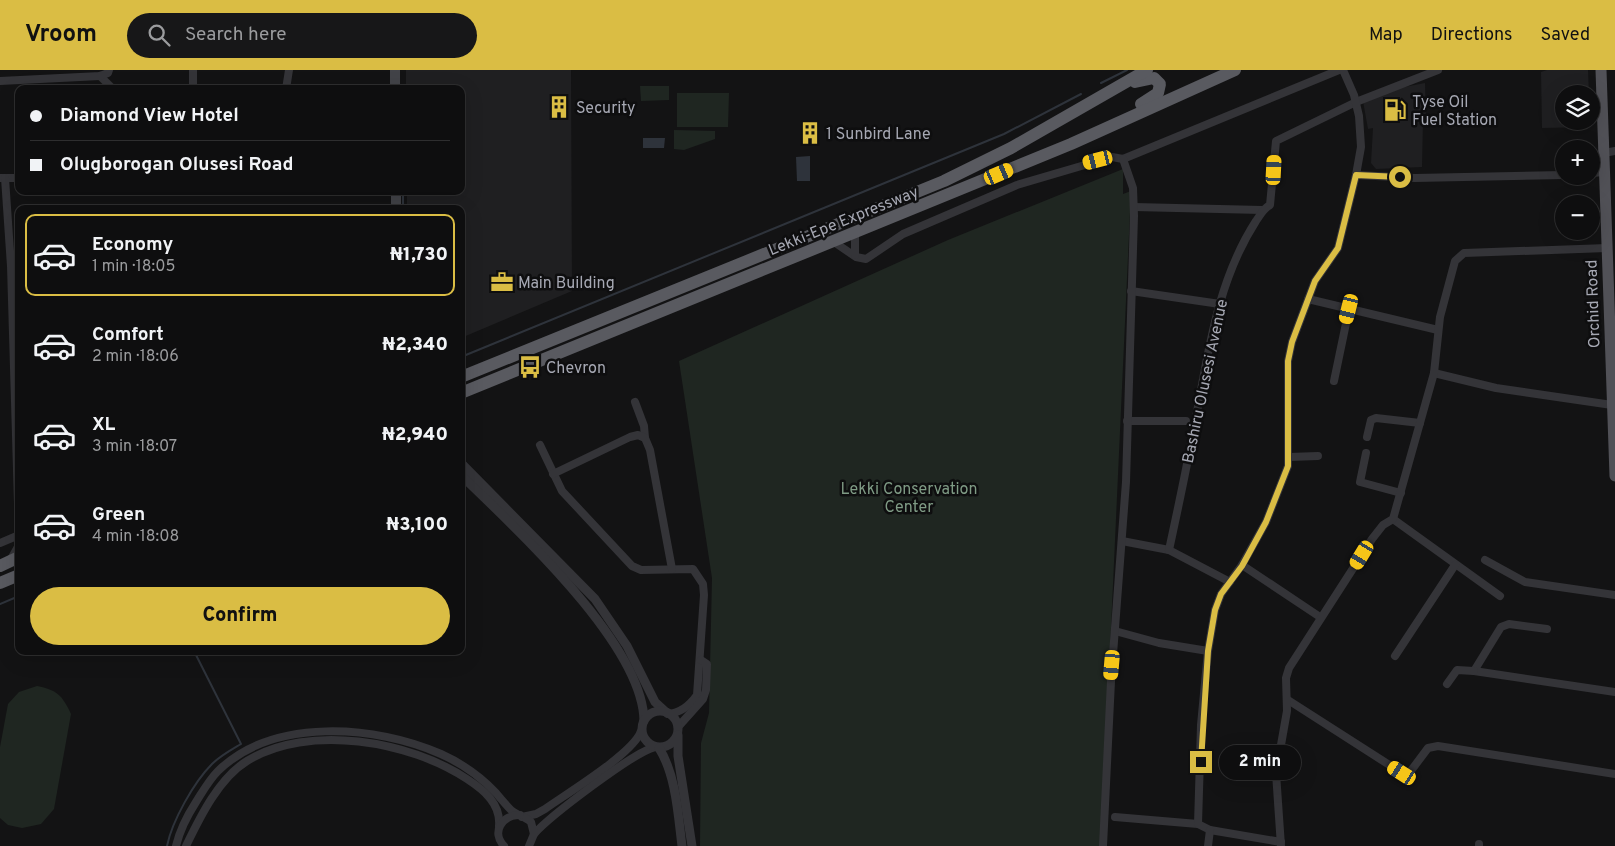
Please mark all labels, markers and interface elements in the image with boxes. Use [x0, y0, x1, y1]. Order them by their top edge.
search box [127, 13, 477, 58]
text: Vroom [25, 20, 97, 50]
icon: search [145, 21, 173, 49]
text: Search here [185, 23, 287, 47]
text: Map [1369, 24, 1403, 47]
text: Directions [1431, 24, 1513, 47]
text: Saved [1541, 24, 1590, 47]
map controls [1555, 85, 1600, 240]
button: layers [1555, 85, 1600, 130]
place label: Tyse Oil Fuel Station [1412, 93, 1497, 131]
building icon: Security [546, 94, 572, 120]
fuel station icon: Tyse Oil Fuel Station [1382, 97, 1408, 123]
place label: Security [576, 99, 636, 119]
text: Diamond View Hotel [60, 104, 239, 128]
building icon: 1 Sunbird Lane [797, 120, 823, 146]
place label: 1 Sunbird Lane [826, 125, 931, 145]
button: + [1555, 140, 1600, 185]
car [1081, 149, 1114, 171]
text: Olugborogan Olusesi Road [60, 153, 294, 177]
car [1265, 155, 1282, 185]
car [982, 161, 1015, 187]
route start [1389, 166, 1411, 188]
street label: Lekki-Epe Expressway [766, 183, 922, 261]
button: − [1555, 195, 1600, 240]
icon: car [32, 233, 77, 278]
text: Economy [92, 233, 173, 257]
text: ₦1,730 [390, 243, 448, 267]
text: 1 min · 18:05 [92, 257, 175, 277]
street label: Orchid Road [1582, 259, 1606, 348]
office icon: Main Building [489, 269, 515, 295]
place label: Main Building [518, 274, 615, 294]
car [1338, 293, 1359, 325]
street label: Bashiru Olusesi Avenue [1179, 298, 1233, 465]
icon: car [32, 323, 77, 368]
text: Comfort [92, 323, 164, 347]
text: ₦2,340 [382, 333, 448, 357]
text: 2 min · 18:06 [92, 347, 179, 367]
bus stop icon: Chevron [517, 354, 543, 380]
place label: Chevron [546, 359, 606, 379]
icon: car [32, 413, 77, 458]
text: XL [92, 413, 115, 437]
text: ₦2,940 [382, 423, 448, 447]
text: 3 min · 18:07 [92, 437, 177, 457]
park label: Lekki Conservation Center [841, 480, 977, 518]
icon: car [32, 503, 77, 548]
text: Green [92, 503, 145, 527]
text: ₦3,100 [386, 513, 448, 537]
text: 4 min · 18:08 [92, 527, 179, 547]
car [1347, 538, 1376, 572]
button: Confirm [30, 587, 450, 645]
car [1103, 649, 1120, 681]
callout: 2 min [1218, 744, 1301, 780]
route end [1190, 751, 1212, 773]
text: 2 min [1239, 752, 1281, 772]
car [1385, 759, 1418, 787]

